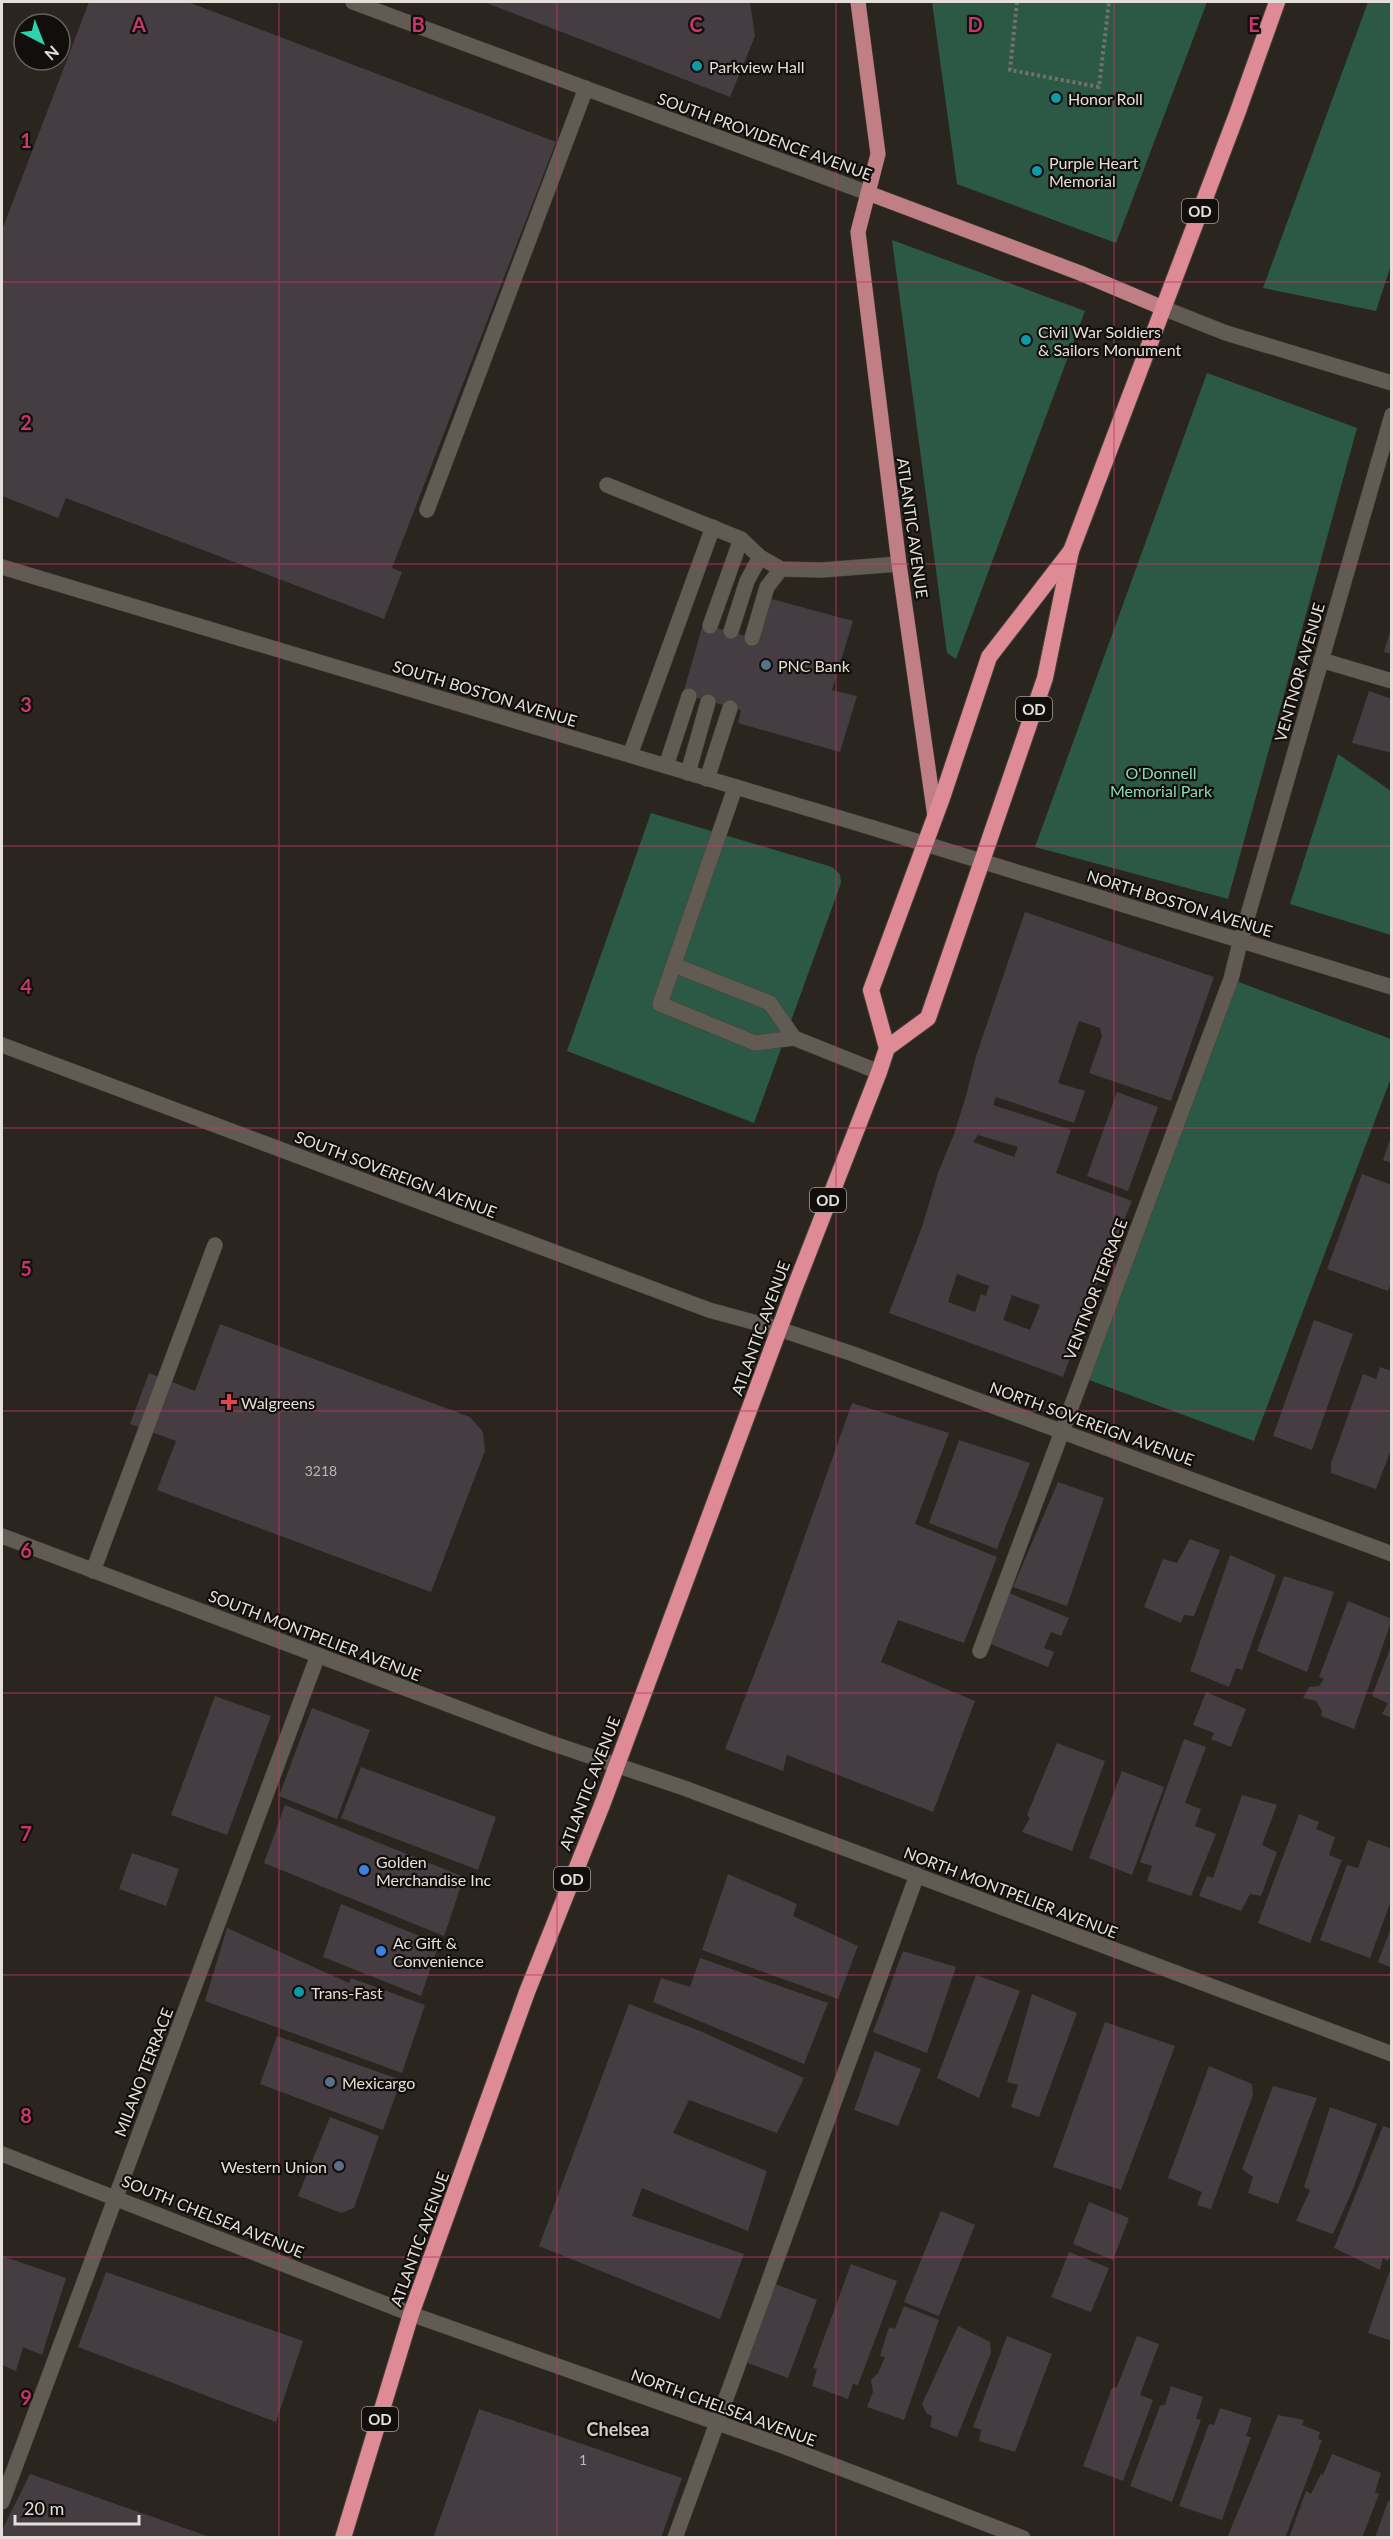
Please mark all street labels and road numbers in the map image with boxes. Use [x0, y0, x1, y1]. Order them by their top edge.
street label: SOUTH PROVIDENCE AVENUE [655, 88, 875, 184]
road number: OD [1182, 199, 1218, 223]
street label: ATLANTIC AVENUE [894, 456, 932, 600]
street label: VENTNOR AVENUE [1270, 600, 1328, 744]
street label: SOUTH BOSTON AVENUE [391, 656, 579, 730]
road number: OD [1016, 697, 1052, 721]
street label: NORTH BOSTON AVENUE [1085, 866, 1275, 940]
street label: SOUTH SOVEREIGN AVENUE [292, 1127, 500, 1221]
road number: OD [810, 1188, 846, 1212]
street label: VENTNOR TERRACE [1059, 1216, 1131, 1362]
street label: ATLANTIC AVENUE [727, 1258, 793, 1398]
street label: NORTH SOVEREIGN AVENUE [987, 1377, 1197, 1469]
street label: SOUTH MONTPELIER AVENUE [206, 1586, 424, 1684]
street label: ATLANTIC AVENUE [555, 1713, 623, 1853]
street label: NORTH MONTPELIER AVENUE [901, 1842, 1121, 1942]
road number: OD [554, 1867, 590, 1891]
street label: MILANO TERRACE [110, 2005, 176, 2139]
street label: ATLANTIC AVENUE [386, 2169, 452, 2309]
street label: SOUTH CHELSEA AVENUE [119, 2171, 307, 2261]
street label: NORTH CHELSEA AVENUE [629, 2365, 819, 2449]
road number: OD [362, 2407, 398, 2431]

